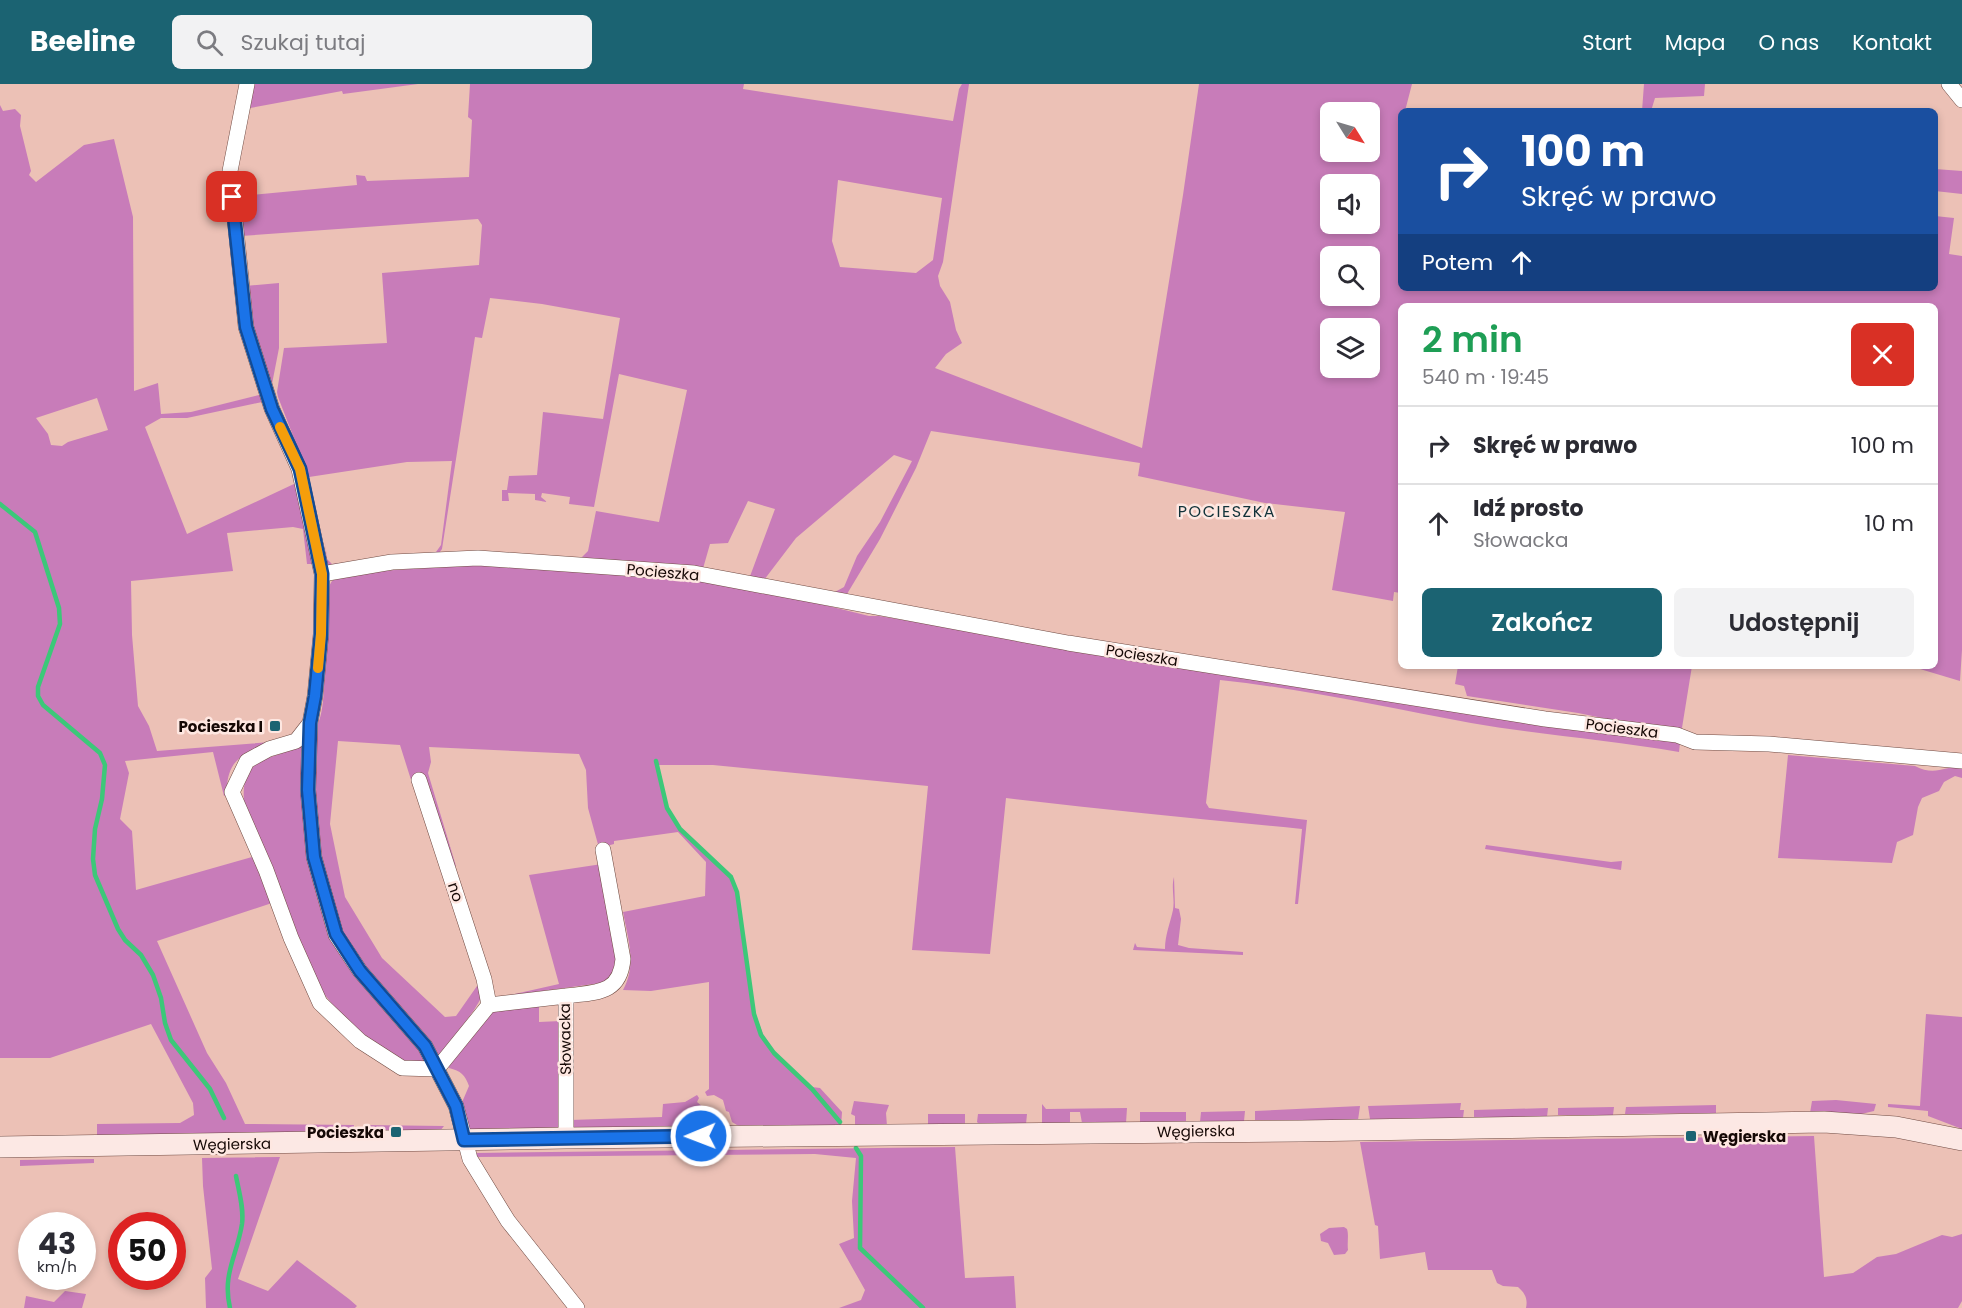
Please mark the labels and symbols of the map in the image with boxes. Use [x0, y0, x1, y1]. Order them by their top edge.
north arrow [1320, 102, 1380, 162]
pin [206, 171, 257, 222]
district label: POCIESZKA [1178, 500, 1276, 523]
street label: Pocieszka [626, 558, 700, 586]
street label: Pocieszka [1104, 639, 1180, 671]
street label: Pocieszka [1585, 713, 1659, 743]
place label: Pocieszka I [178, 716, 263, 737]
marker: Pocieszka I [268, 719, 282, 733]
street label: no [443, 880, 469, 904]
street label: Słowacka [554, 1003, 576, 1075]
position arrow [669, 1104, 733, 1168]
street label: Węgierska [1157, 1120, 1235, 1142]
place label: Pocieszka [307, 1122, 384, 1143]
marker: Pocieszka [389, 1125, 403, 1139]
place label: Węgierska [1703, 1126, 1786, 1147]
marker: Węgierska [1684, 1129, 1698, 1143]
street label: Węgierska [193, 1133, 271, 1155]
speed limit sign: 50 [108, 1212, 186, 1290]

